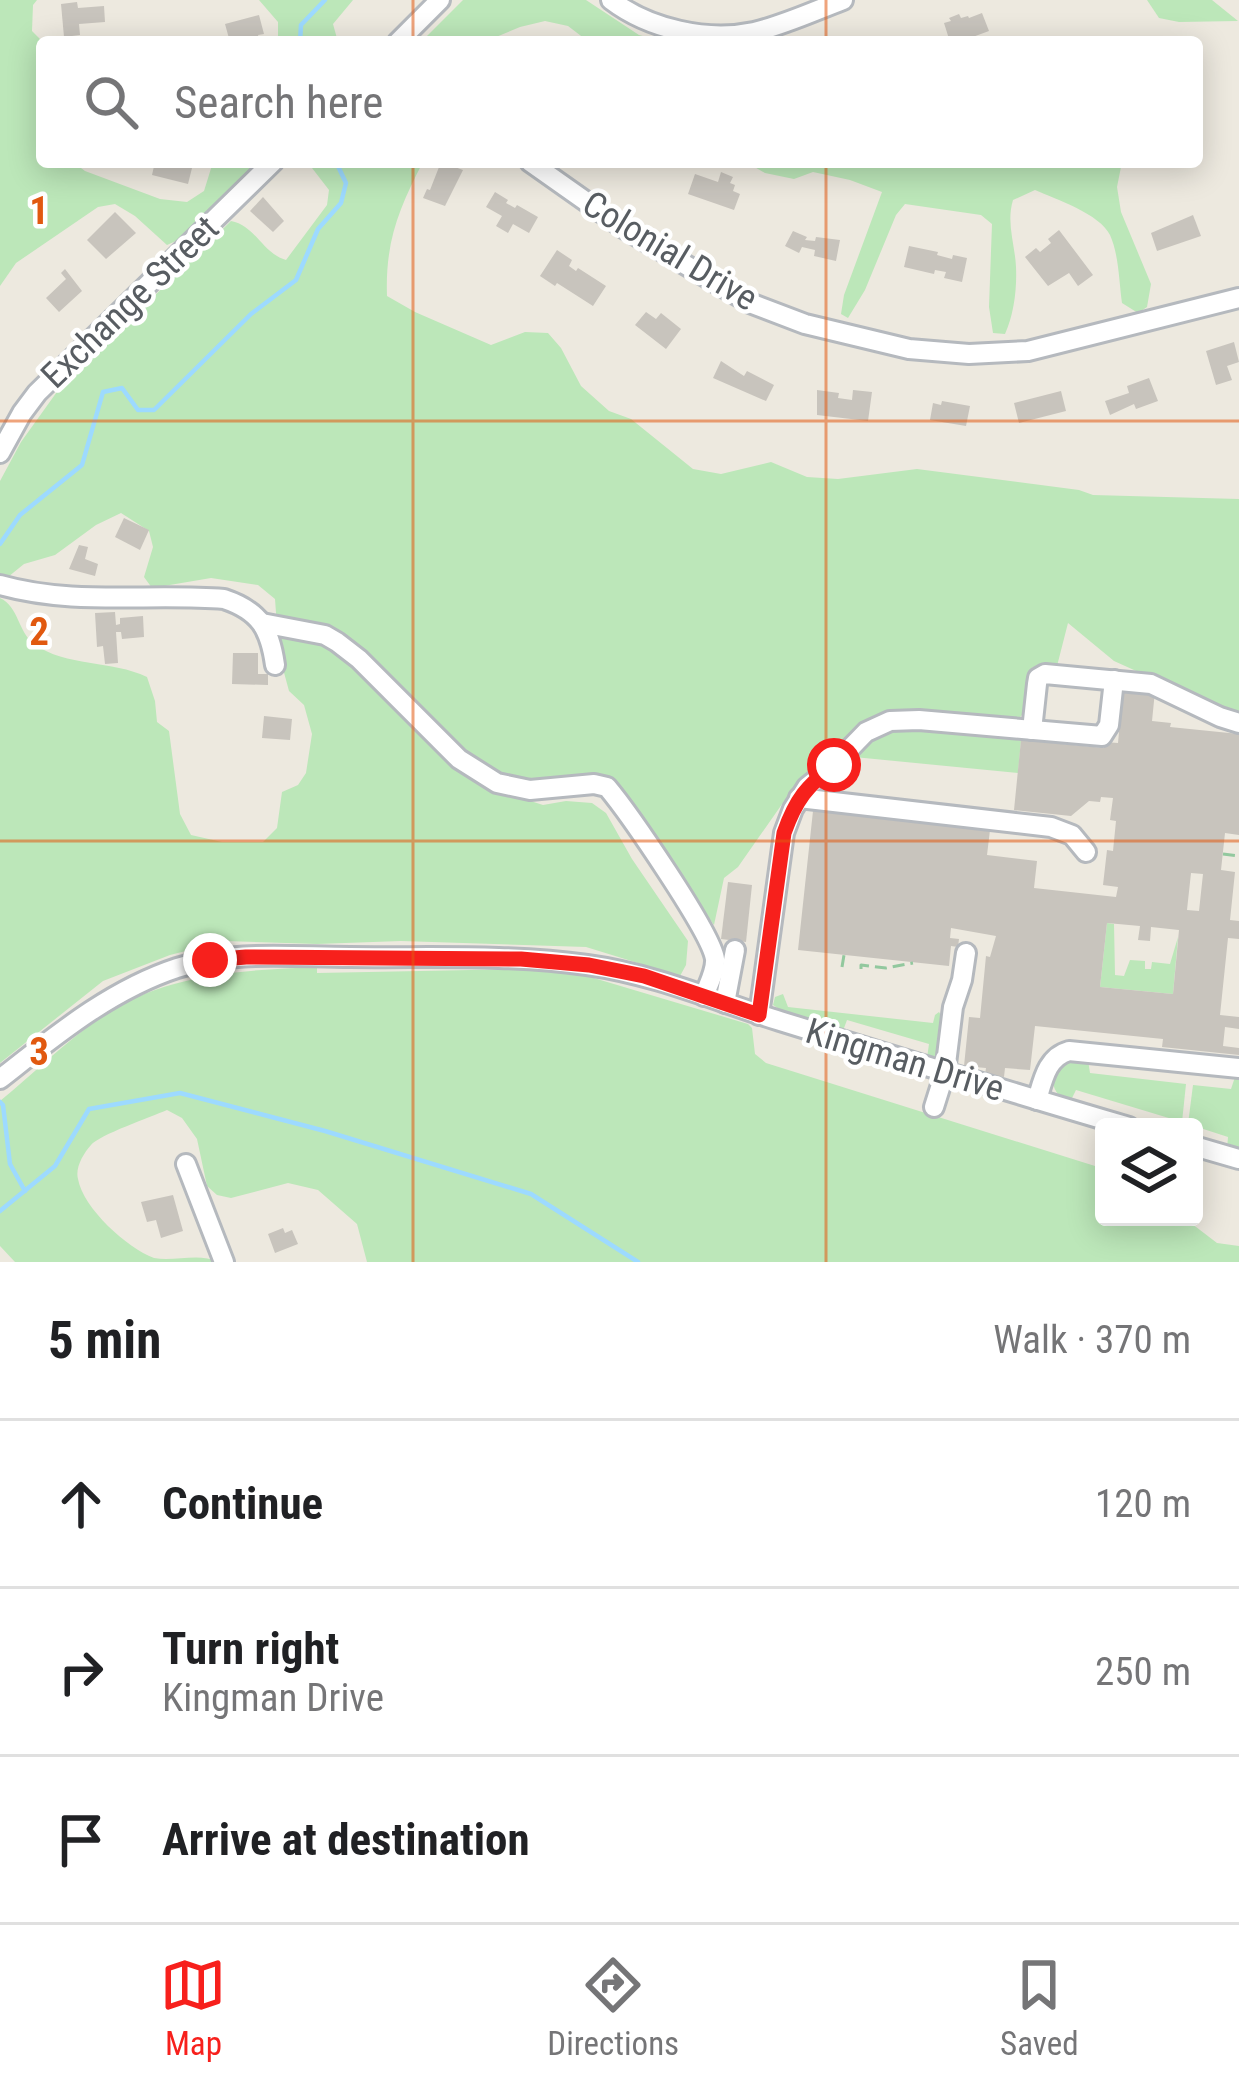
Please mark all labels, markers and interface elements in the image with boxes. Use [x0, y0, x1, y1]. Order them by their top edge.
search box [36, 36, 1203, 168]
icon: search [78, 69, 144, 135]
text: Search here [174, 76, 383, 129]
street label: Colonial Drive [575, 182, 765, 320]
text: 1 [29, 188, 49, 234]
street label: Exchange Street [33, 207, 227, 397]
text: 2 [29, 609, 49, 655]
route start [807, 738, 861, 792]
route end [183, 933, 237, 987]
street label: Kingman Drive [801, 1010, 1009, 1110]
text: 3 [29, 1029, 49, 1075]
map controls [1095, 1118, 1203, 1226]
button: layers [1095, 1118, 1203, 1226]
text: 5 min [48, 1311, 161, 1370]
text: Walk · 370 m [993, 1317, 1191, 1363]
icon: ahead [48, 1471, 114, 1537]
text: Continue [162, 1477, 323, 1530]
text: 120 m [1095, 1481, 1191, 1527]
text: Turn right [162, 1622, 339, 1675]
icon: right [48, 1639, 114, 1705]
text: 250 m [1095, 1649, 1191, 1695]
text: Kingman Drive [162, 1675, 384, 1721]
icon: arrive [48, 1807, 114, 1873]
text: Arrive at destination [162, 1813, 530, 1866]
tab: Map [160, 1952, 226, 2063]
tab: Directions [547, 1952, 679, 2063]
tab: Saved [1000, 1952, 1079, 2063]

